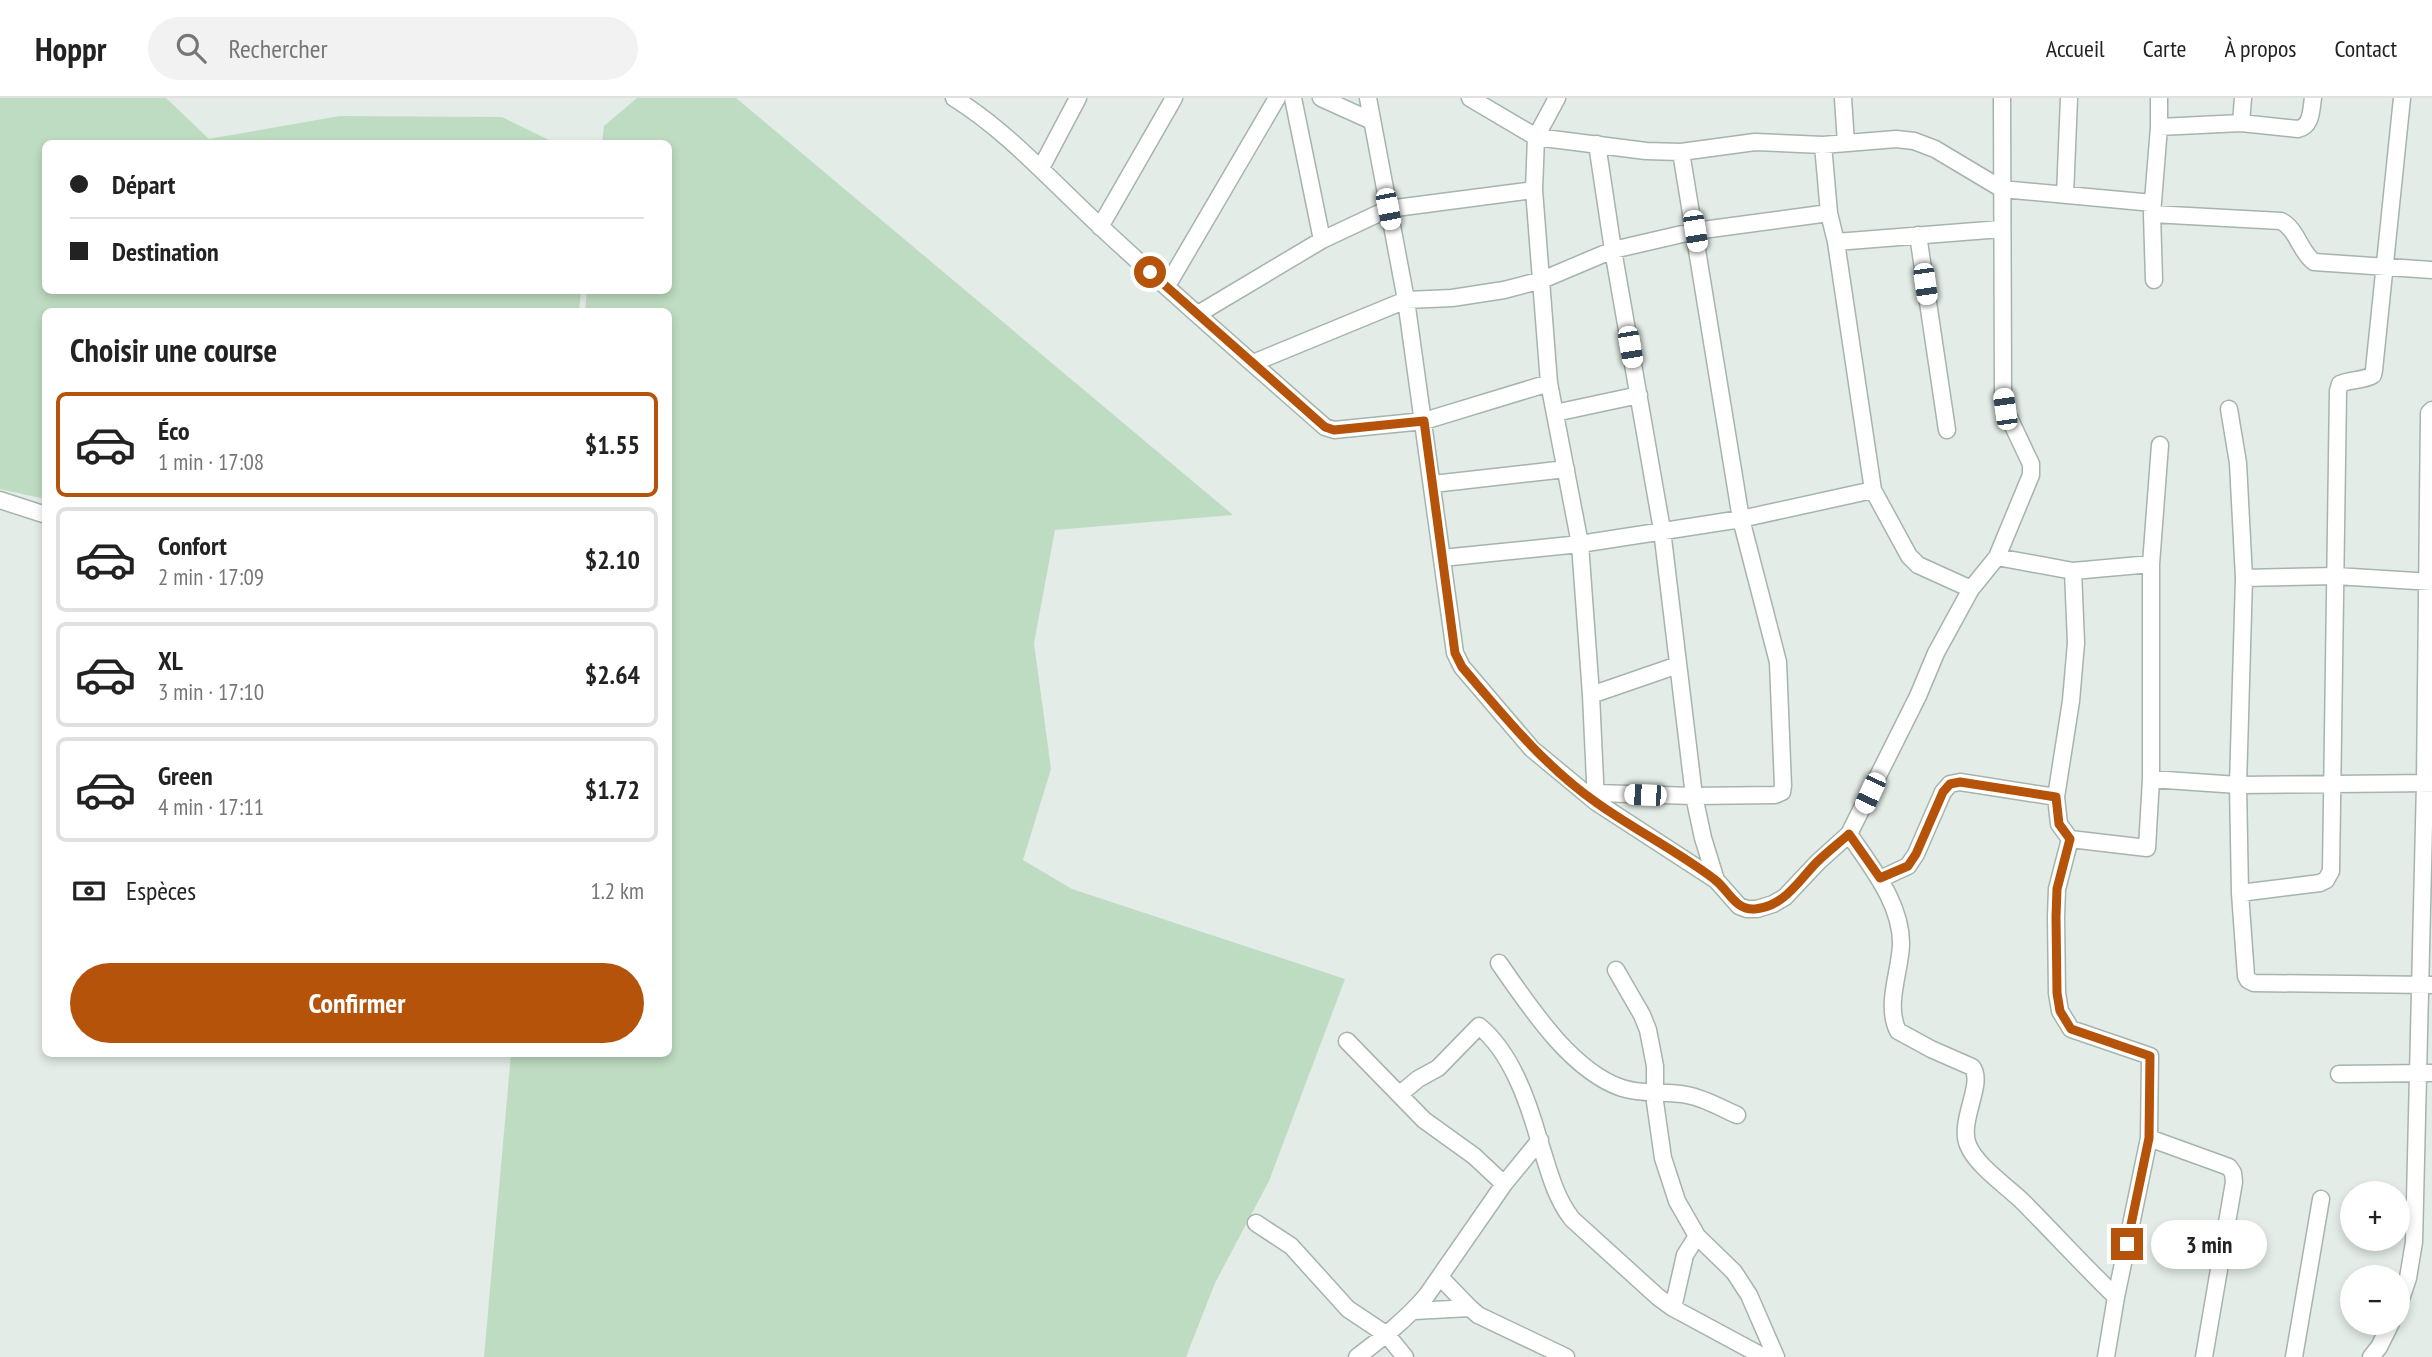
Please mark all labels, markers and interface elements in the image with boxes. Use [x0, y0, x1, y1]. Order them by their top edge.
search box [148, 17, 638, 80]
text: Hoppr [35, 27, 106, 70]
icon: search [172, 29, 210, 67]
text: Rechercher [228, 32, 328, 65]
text: Accueil [2046, 33, 2105, 64]
text: Carte [2143, 33, 2186, 64]
text: À propos [2224, 33, 2296, 64]
text: Contact [2334, 33, 2397, 64]
text: Départ [112, 168, 175, 201]
car [1374, 186, 1403, 232]
car [1682, 209, 1709, 253]
text: Destination [112, 235, 219, 268]
route start [1134, 256, 1166, 288]
car [1912, 262, 1939, 306]
car [1617, 324, 1644, 370]
text: Choisir une course [70, 329, 277, 371]
car [1992, 387, 2019, 431]
icon: car [74, 413, 137, 476]
text: Éco [158, 414, 190, 447]
text: $1.55 [585, 428, 640, 461]
text: 1 min · 17:08 [158, 447, 264, 476]
icon: car [74, 528, 137, 591]
text: Confort [158, 529, 227, 562]
text: $2.10 [585, 543, 640, 576]
text: 2 min · 17:09 [158, 562, 264, 591]
icon: car [74, 643, 137, 706]
text: XL [158, 644, 183, 677]
text: $2.64 [585, 658, 640, 691]
text: 3 min · 17:10 [158, 677, 264, 706]
icon: car [74, 758, 137, 821]
text: Green [158, 759, 213, 792]
car [1852, 770, 1889, 816]
text: $1.72 [585, 773, 640, 806]
car [1624, 784, 1667, 806]
text: 4 min · 17:11 [158, 792, 264, 821]
icon: cash [70, 872, 108, 910]
text: Espèces [126, 874, 196, 907]
text: 1.2 km [590, 876, 644, 905]
button: Confirmer [70, 963, 644, 1043]
map controls [2340, 1181, 2410, 1335]
button: + [2340, 1181, 2410, 1251]
callout: 3 min [2152, 1220, 2267, 1268]
route end [2111, 1228, 2143, 1260]
text: 3 min [2186, 1230, 2232, 1259]
button: − [2340, 1265, 2410, 1335]

